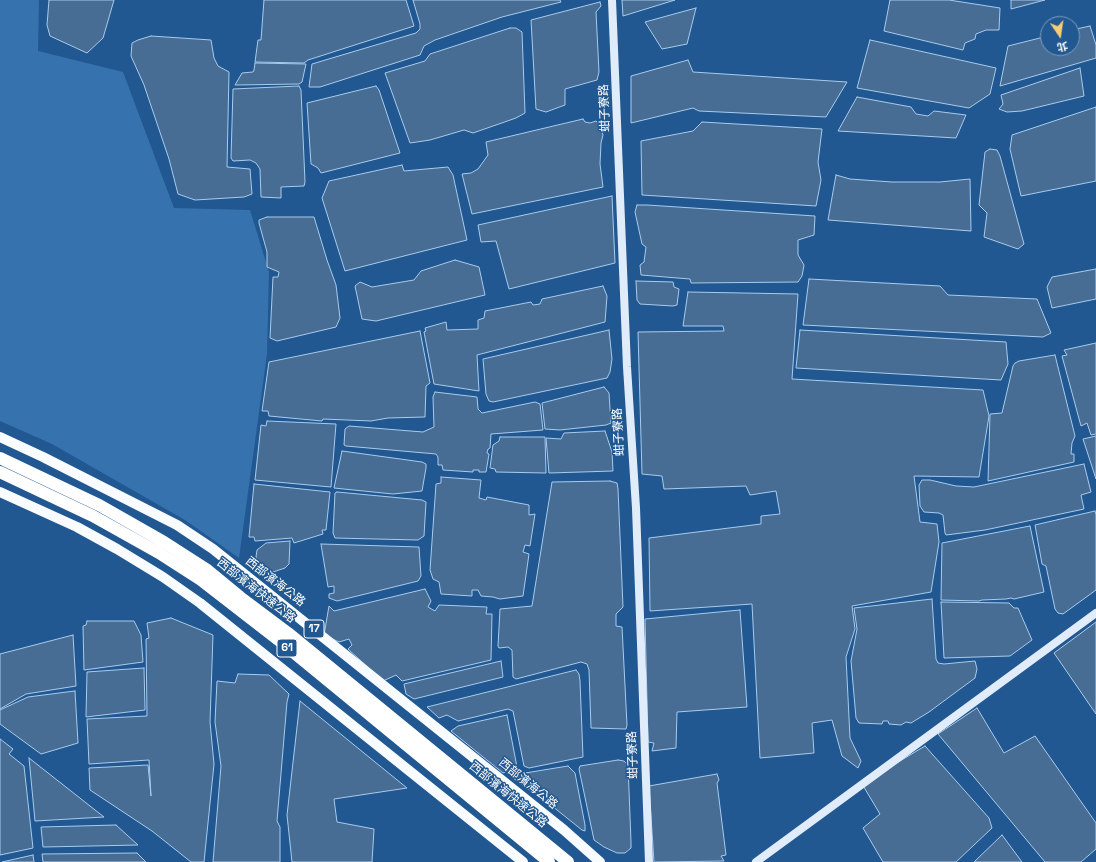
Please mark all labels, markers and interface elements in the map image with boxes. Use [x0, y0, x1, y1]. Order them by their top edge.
north arrow [1040, 16, 1080, 56]
text: 北 [1056, 39, 1069, 55]
street label: 蚶子寮路 [597, 84, 613, 132]
street label: 蚶子寮路 [611, 408, 627, 456]
street label: 西部濱海公路 [242, 554, 308, 610]
street label: 西部濱海快速公路 [214, 556, 298, 626]
road number: 17 [304, 620, 324, 638]
road number: 61 [277, 639, 297, 657]
street label: 蚶子寮路 [625, 731, 641, 779]
street label: 西部濱海公路 [495, 756, 561, 812]
street label: 西部濱海快速公路 [466, 759, 550, 831]

